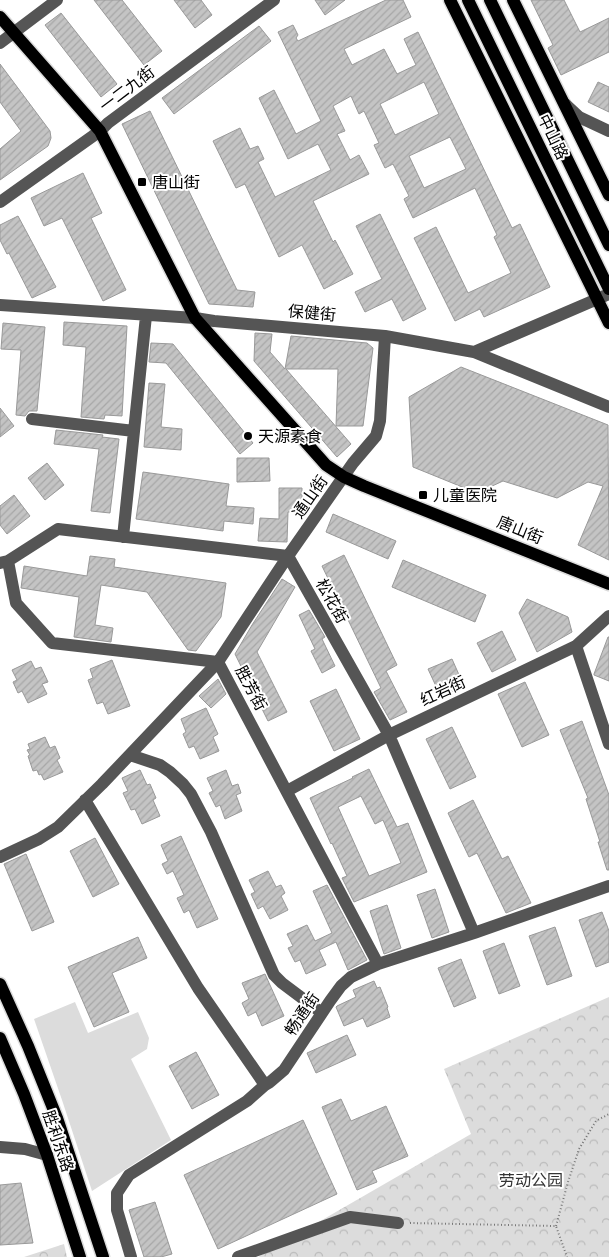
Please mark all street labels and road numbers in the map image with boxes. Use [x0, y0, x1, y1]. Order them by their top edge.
street label: 一二九街 [96, 62, 158, 116]
street label: 中山路 [534, 111, 572, 163]
street label: 保健街 [287, 301, 337, 325]
street label: 通山街 [288, 472, 332, 522]
street label: 唐山街 [494, 512, 546, 548]
street label: 松花街 [312, 575, 352, 627]
street label: 胜芳街 [231, 662, 271, 714]
street label: 红岩街 [417, 672, 469, 710]
street label: 畅通街 [281, 989, 323, 1039]
street label: 胜利东路 [39, 1108, 77, 1174]

